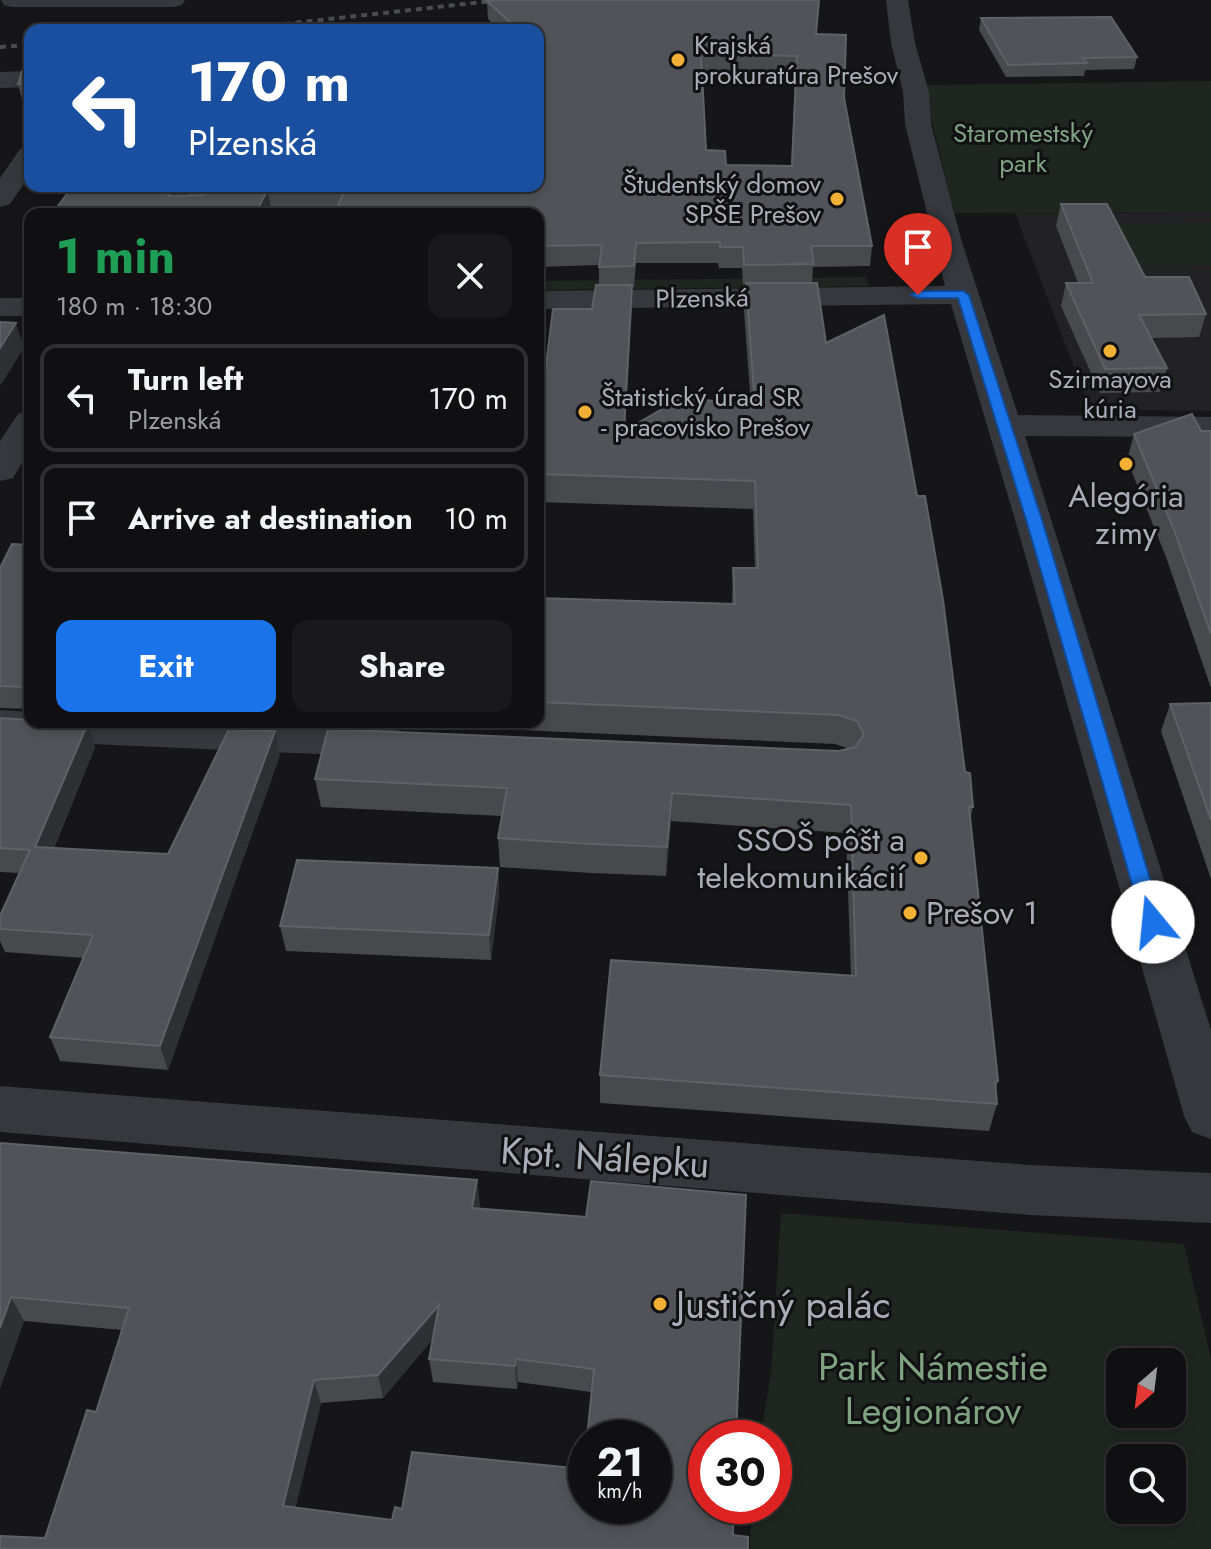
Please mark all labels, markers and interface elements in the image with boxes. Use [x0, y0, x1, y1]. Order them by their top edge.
place label: Krajská prokuratúra Prešov [694, 26, 899, 94]
text: 170 m [188, 41, 350, 122]
marker: Krajská prokuratúra Prešov [669, 51, 687, 69]
icon: left [56, 56, 160, 160]
park label: Staromestský park [953, 114, 1093, 182]
text: Plzenská [188, 116, 317, 168]
place label: Študentský domov SPŠE Prešov [623, 165, 822, 233]
marker: Študentský domov SPŠE Prešov [828, 190, 846, 208]
pin [884, 213, 952, 295]
text: 1 min [56, 222, 175, 291]
icon: arrive [896, 225, 940, 269]
button: close [428, 234, 512, 318]
street label: Plzenská [655, 278, 749, 318]
text: 180 m · 18:30 [56, 287, 212, 325]
marker: Szirmayova kúria [1101, 342, 1119, 360]
text: Turn left [128, 358, 243, 401]
place label: Szirmayova kúria [1048, 360, 1172, 428]
icon: left [60, 376, 104, 420]
text: 170 m [428, 377, 508, 420]
place label: Štatistický úrad SR - pracovisko Prešov [601, 378, 810, 446]
text: Plzenská [128, 401, 221, 439]
marker: Štatistický úrad SR - pracovisko Prešov [576, 403, 594, 421]
marker: Alegória zimy [1117, 455, 1135, 473]
place label: Alegória zimy [1068, 473, 1184, 556]
icon: arrive [60, 496, 104, 540]
text: Arrive at destination [128, 497, 413, 540]
text: 10 m [444, 497, 508, 540]
button: Exit [56, 620, 276, 712]
button: Share [292, 620, 512, 712]
place label: SSOŠ pôšt a telekomunikácií [698, 817, 907, 900]
marker: SSOŠ pôšt a telekomunikácií [912, 849, 930, 867]
position arrow [1111, 880, 1195, 964]
place label: Prešov 1 [926, 890, 1038, 936]
marker: Prešov 1 [901, 904, 919, 922]
street label: Kpt. Nálepku [499, 1122, 711, 1192]
place label: Justičný palác [671, 1277, 891, 1332]
marker: Justičný palác [651, 1295, 669, 1313]
park label: Park Námestie Legionárov [818, 1339, 1048, 1438]
north arrow [1106, 1348, 1186, 1428]
map controls [1106, 1348, 1186, 1524]
speed limit sign: 30 [688, 1420, 792, 1524]
text: 21 [597, 1433, 643, 1491]
button: search [1106, 1444, 1186, 1524]
text: km/h [597, 1477, 643, 1506]

